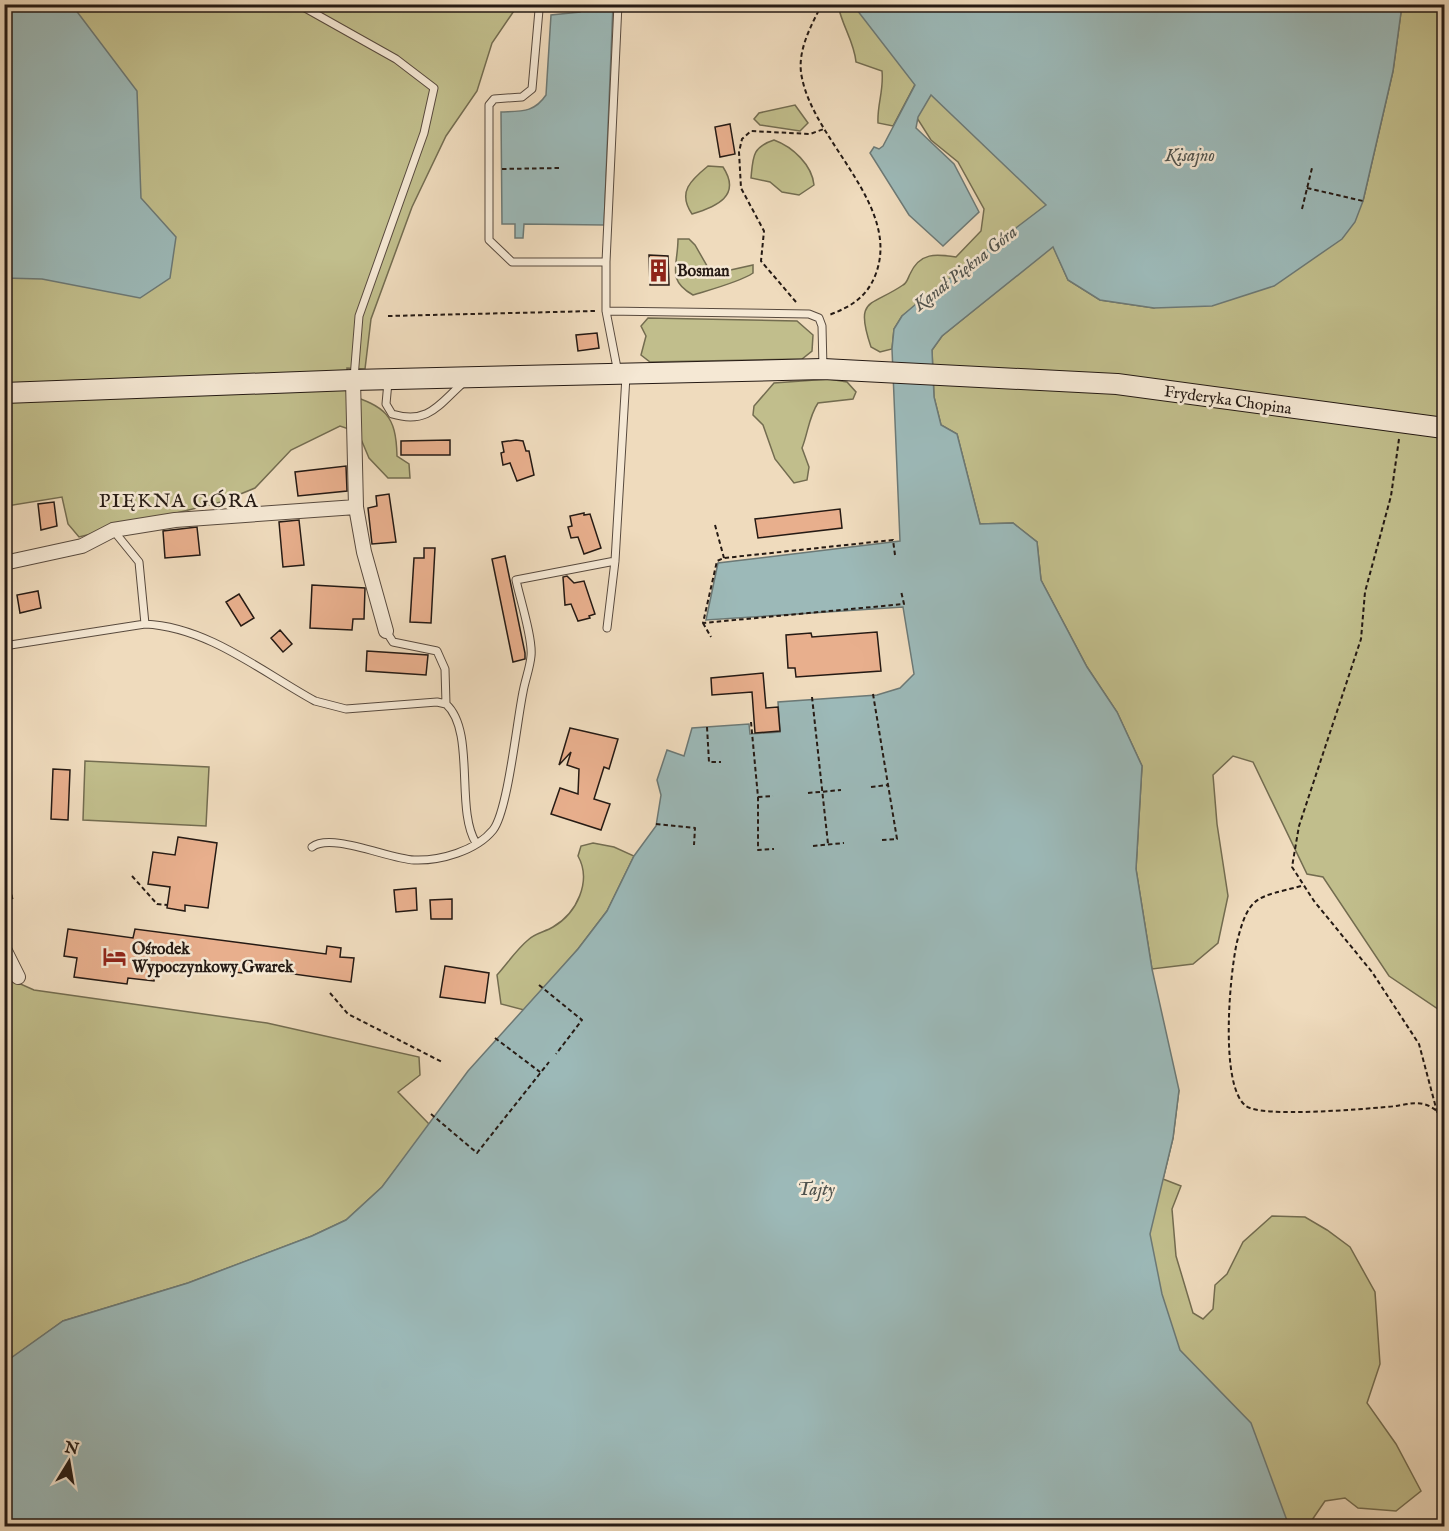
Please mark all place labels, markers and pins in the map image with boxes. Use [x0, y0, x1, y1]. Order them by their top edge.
building icon: Bosman [646, 257, 672, 283]
place label: Bosman [677, 262, 730, 282]
place label: Ośrodek Wypoczynkowy Gwarek [131, 940, 294, 978]
hotel icon: Ośrodek Wypoczynkowy Gwarek [101, 944, 127, 970]

